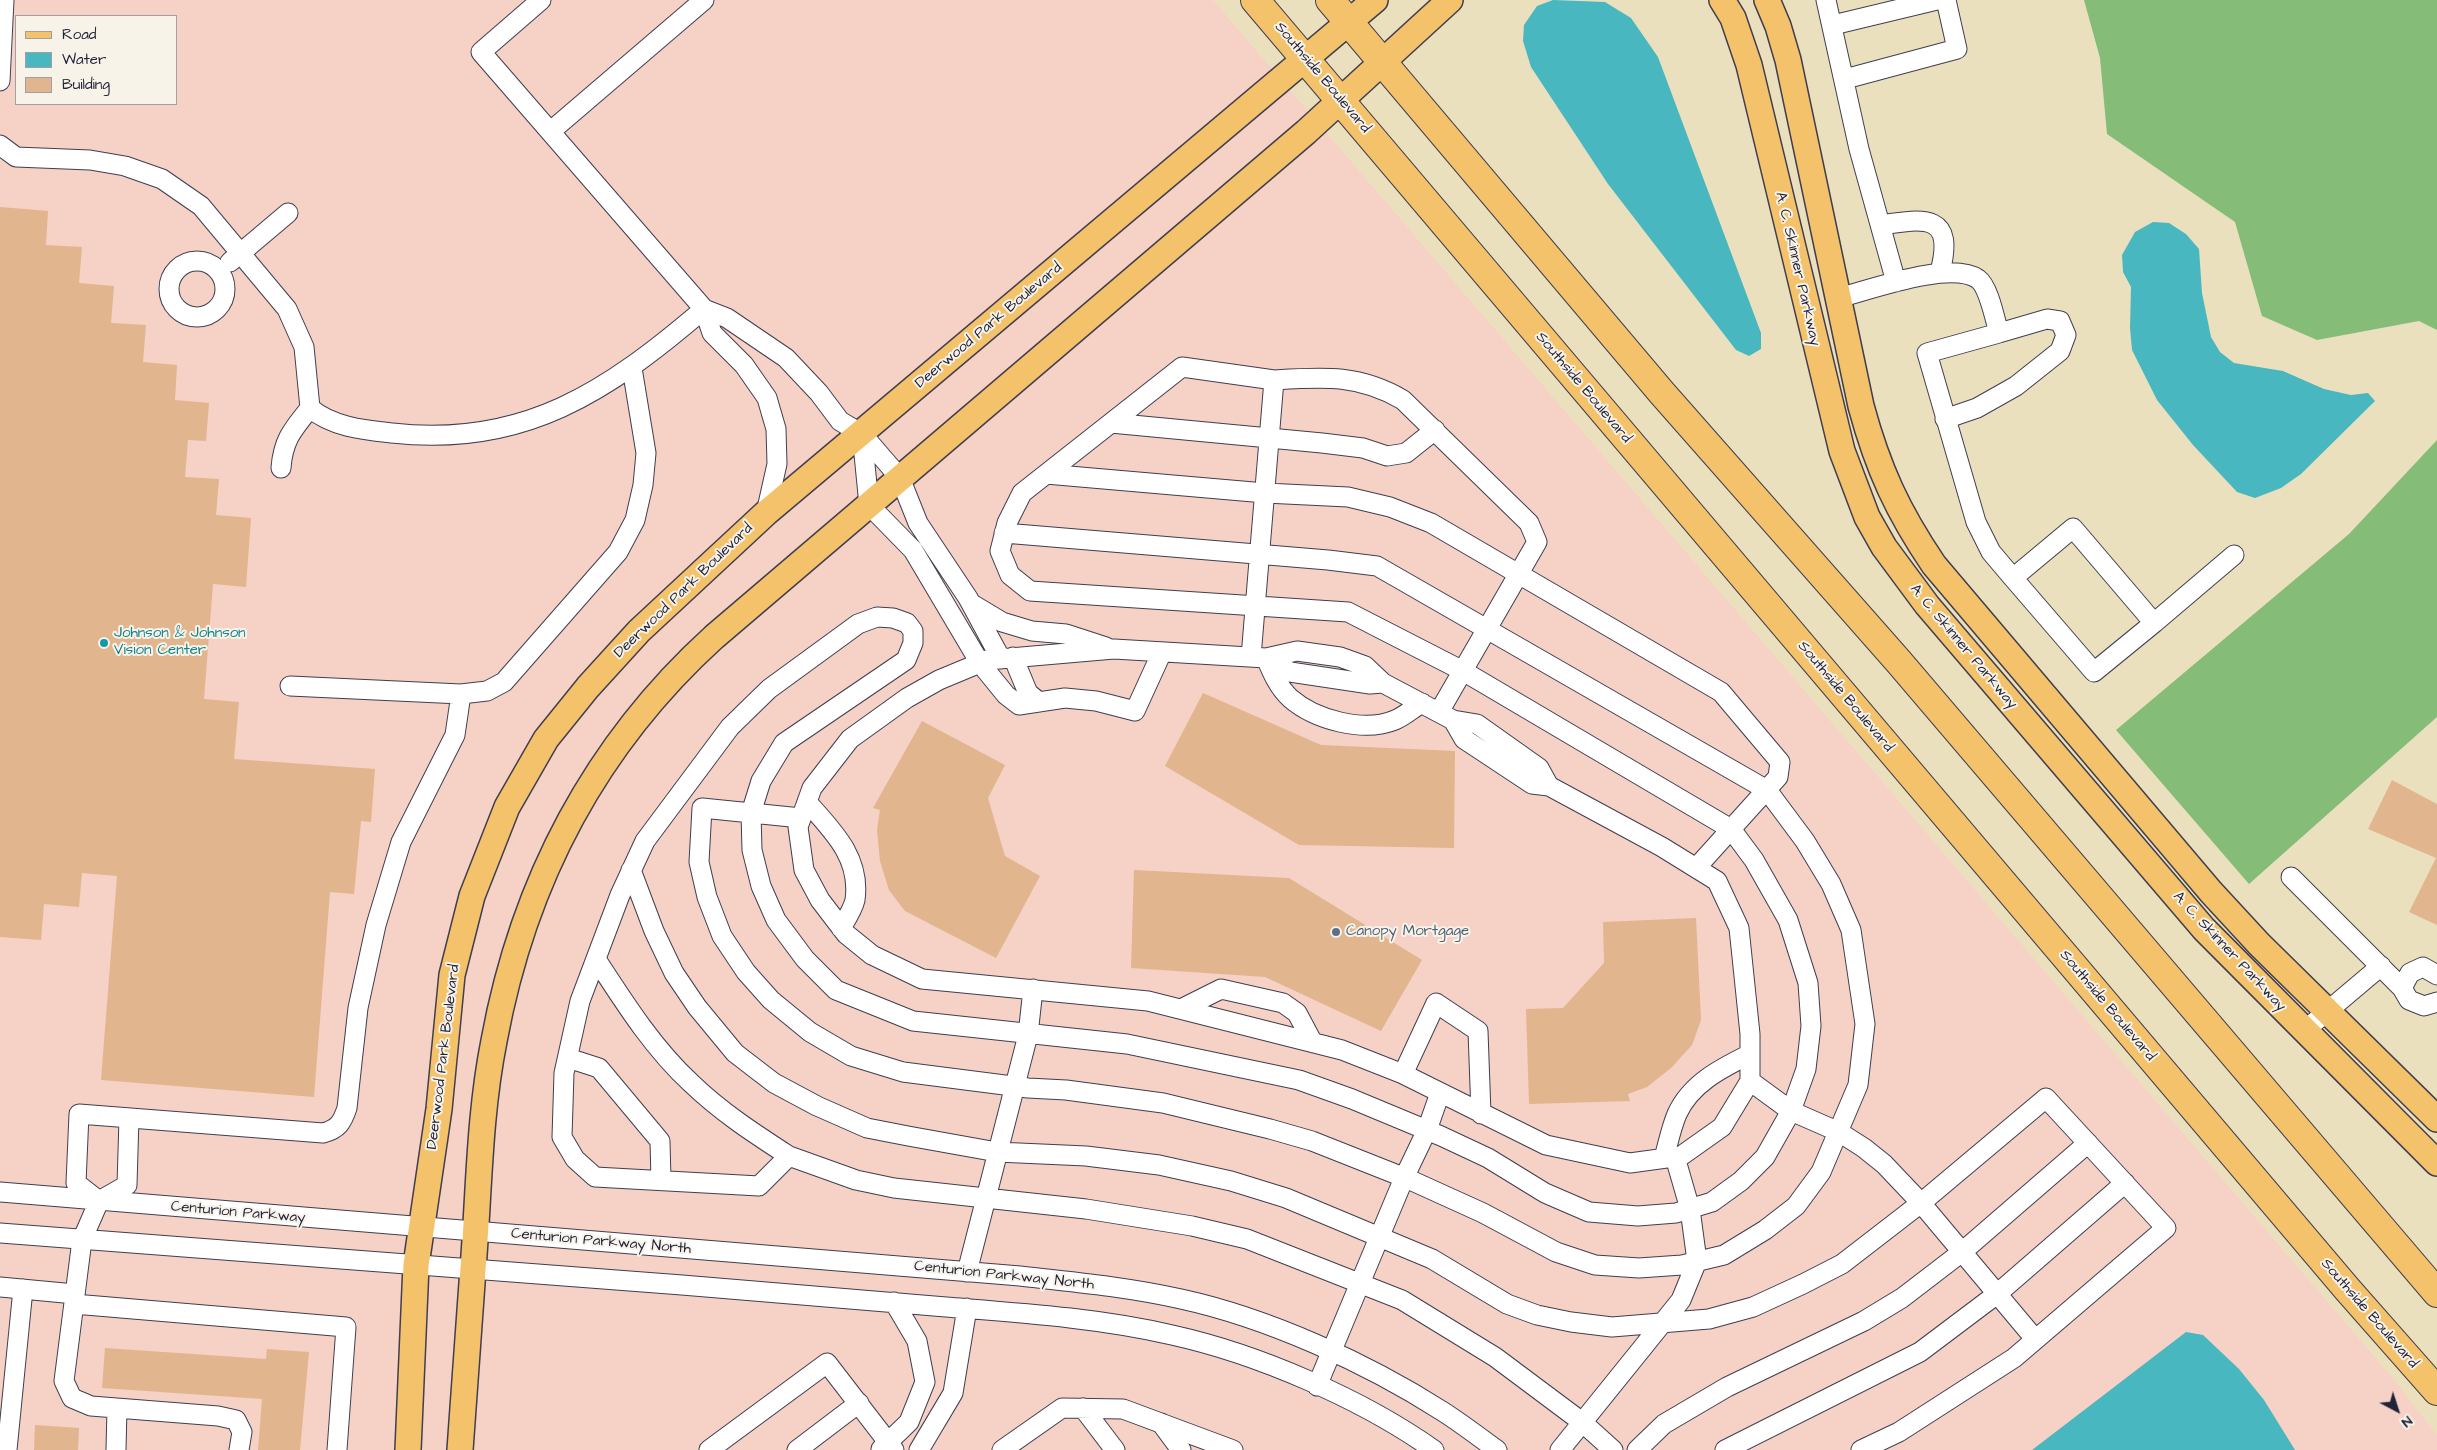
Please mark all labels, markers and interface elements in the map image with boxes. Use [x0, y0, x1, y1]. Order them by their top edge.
legend [15, 15, 178, 105]
street label: Southside Boulevard [1270, 19, 1374, 137]
text: Road [62, 24, 96, 45]
text: Water [62, 49, 106, 70]
text: Building [62, 74, 110, 95]
street label: A. C. Skinner Parkway [1770, 190, 1824, 348]
street label: Deerwood Park Boulevard [912, 259, 1066, 393]
street label: Southside Boulevard [1531, 329, 1635, 447]
street label: Deerwood Park Boulevard [611, 520, 757, 662]
street label: A. C. Skinner Parkway [1905, 581, 2021, 713]
place label: Johnson & Johnson Vision Center [114, 625, 246, 660]
marker: Johnson & Johnson Vision Center [98, 637, 110, 649]
street label: Southside Boulevard [1793, 638, 1897, 756]
street label: A. C. Skinner Parkway [2169, 888, 2289, 1016]
place label: Canopy Mortgage [1346, 923, 1469, 941]
marker: Canopy Mortgage [1330, 926, 1342, 938]
street label: Southside Boulevard [2055, 947, 2159, 1065]
street label: Deerwood Park Boulevard [424, 963, 464, 1151]
street label: Centurion Parkway [170, 1198, 306, 1228]
street label: Centurion Parkway North [510, 1225, 692, 1259]
street label: Southside Boulevard [2316, 1256, 2422, 1372]
street label: Centurion Parkway North [913, 1258, 1095, 1294]
north arrow [2372, 1385, 2422, 1435]
text: N [2397, 1411, 2416, 1432]

